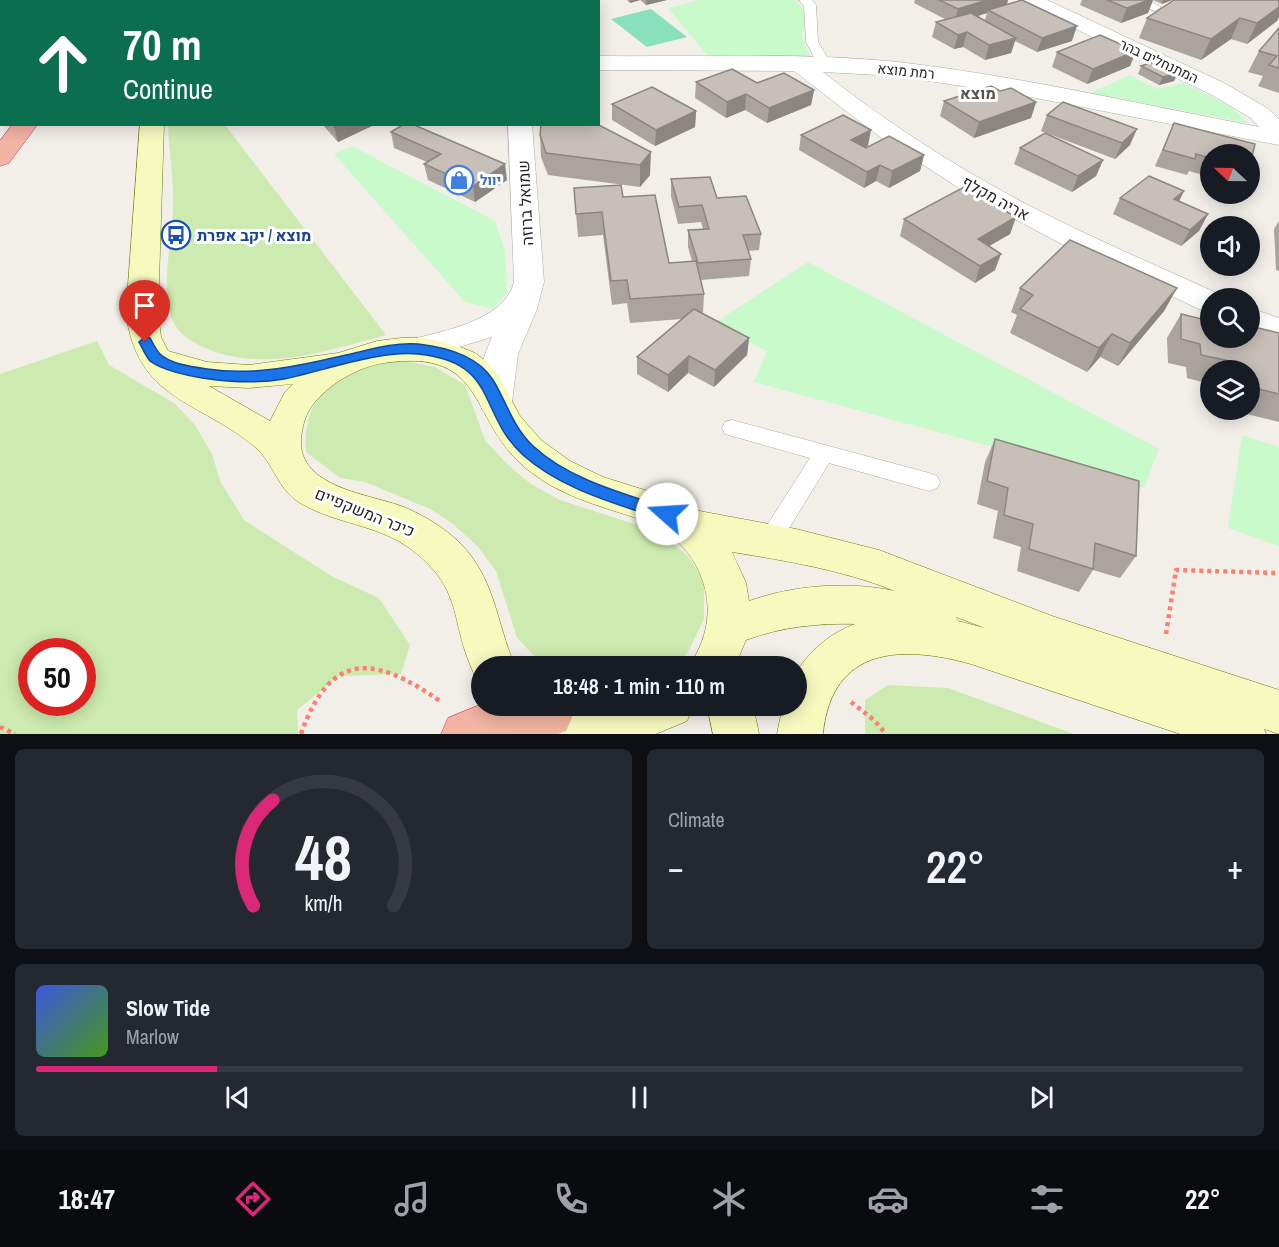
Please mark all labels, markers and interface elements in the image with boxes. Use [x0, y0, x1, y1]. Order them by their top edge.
text: 70 m [123, 17, 202, 73]
icon: ahead [24, 24, 102, 102]
street label: המתנחלים בהר [1116, 35, 1202, 87]
street label: רמת מוצא [877, 59, 935, 83]
text: Continue [123, 71, 213, 107]
district label: מוצא [960, 82, 996, 104]
north arrow [1200, 144, 1260, 204]
map controls [1200, 144, 1260, 420]
street label: שמואל ברוזה [512, 160, 538, 246]
shop icon: יוול [443, 164, 475, 196]
street label: אריה מקלף [958, 170, 1034, 226]
place label: יוול [480, 171, 501, 189]
button: sound [1200, 216, 1260, 276]
bus stop icon: מוצא / יקב אפרת [160, 219, 192, 251]
place label: מוצא / יקב אפרת [197, 224, 311, 246]
pin [119, 280, 170, 342]
button: search [1200, 288, 1260, 348]
icon: arrive [128, 289, 161, 322]
button: layers [1200, 360, 1260, 420]
street label: כיכר המשקפיים [312, 482, 418, 542]
position arrow [635, 482, 699, 546]
speed limit sign: 50 [18, 638, 96, 716]
text: 18:48 · 1 min · 110 m [553, 671, 725, 701]
text: Climate [668, 806, 725, 833]
text: 48 [295, 815, 352, 899]
text: 22° [926, 836, 985, 897]
text: − [668, 845, 684, 889]
text: + [1227, 845, 1243, 889]
text: km/h [304, 889, 343, 918]
text: Slow Tide [126, 993, 210, 1023]
text: Marlow [126, 1023, 179, 1050]
icon: previous [221, 1081, 254, 1114]
icon: pause [623, 1081, 656, 1114]
icon: next [1025, 1081, 1058, 1114]
icon: directions [232, 1178, 274, 1220]
icon: music [391, 1178, 433, 1220]
icon: phone [550, 1178, 592, 1220]
icon: climate [708, 1178, 750, 1220]
icon: car [867, 1178, 909, 1220]
icon: filters [1026, 1178, 1068, 1220]
text: 18:47 [58, 1181, 115, 1217]
text: 22° [1185, 1181, 1221, 1217]

